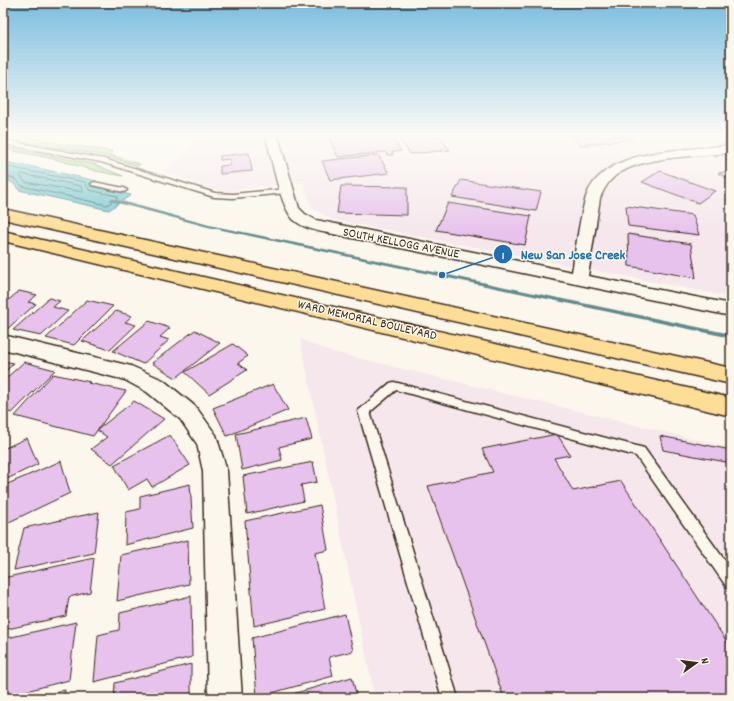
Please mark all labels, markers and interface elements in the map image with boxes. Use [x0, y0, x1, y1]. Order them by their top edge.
street label: SOUTH KELLOGG AVENUE [341, 223, 461, 265]
callout: New San Jose Creek [493, 241, 633, 267]
text: New San Jose Creek [521, 246, 625, 266]
text: 1 [502, 248, 505, 265]
street label: WARD MEMORIAL BOULEVARD [295, 296, 439, 346]
north arrow [676, 643, 716, 683]
text: N [695, 656, 712, 666]

